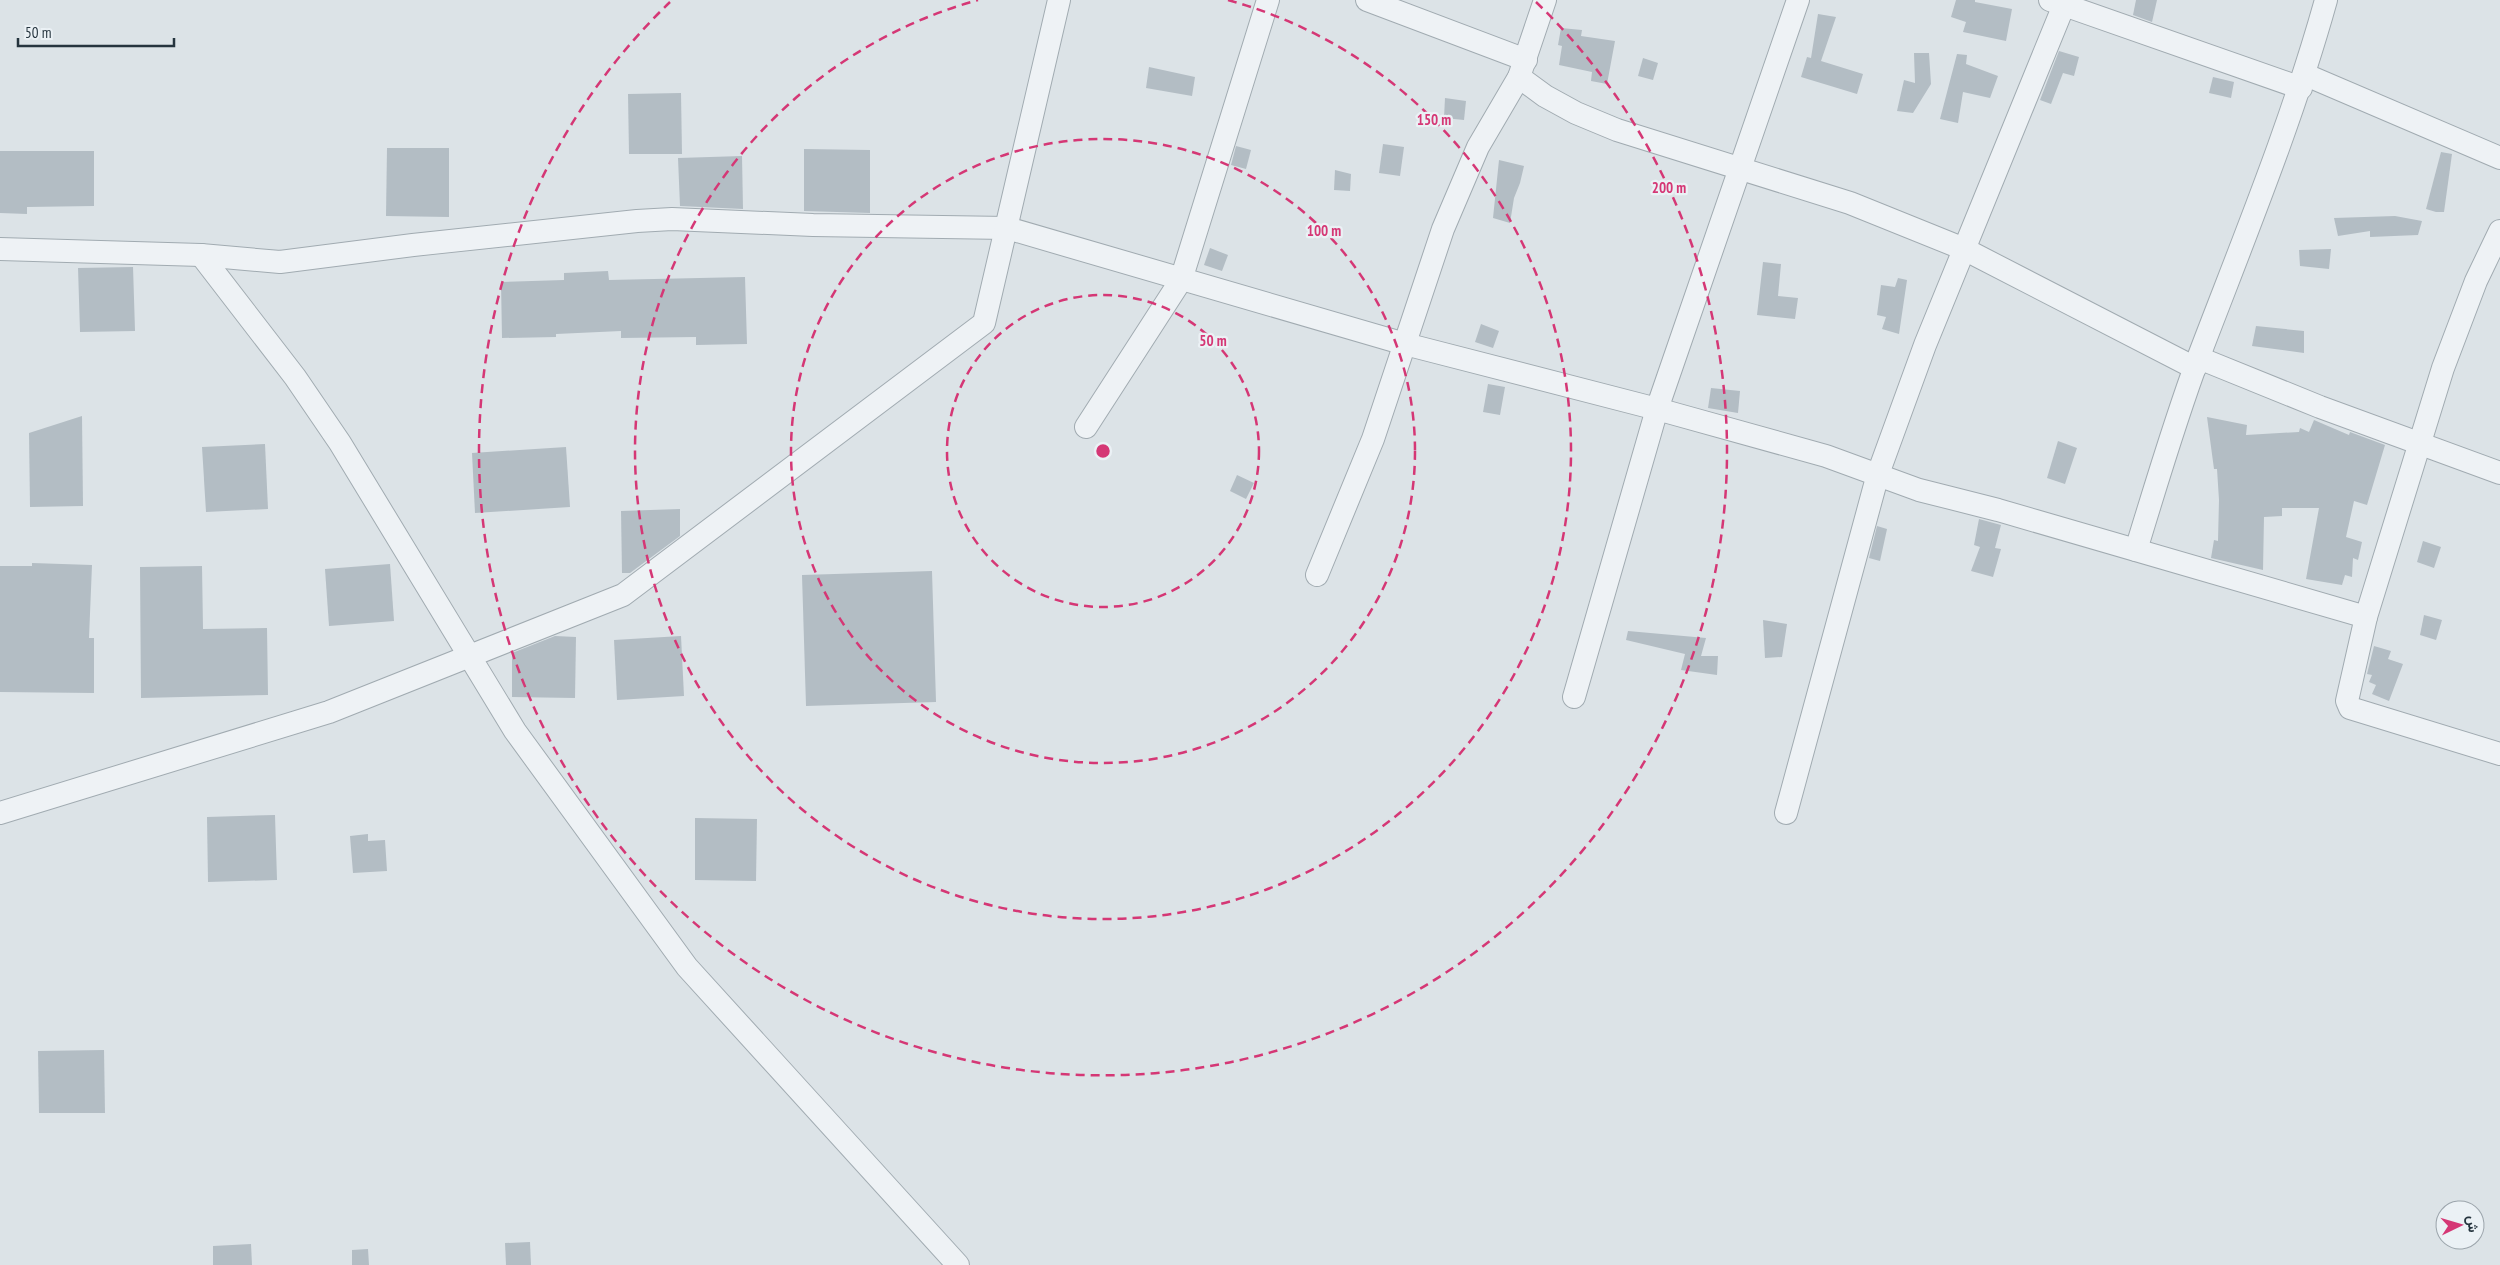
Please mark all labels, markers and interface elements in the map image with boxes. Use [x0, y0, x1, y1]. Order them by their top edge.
scale bar [18, 15, 174, 47]
text: 50 m [25, 23, 51, 42]
text: 150 m [1417, 110, 1451, 129]
text: 200 m [1652, 178, 1686, 197]
text: 100 m [1307, 221, 1341, 240]
text: 50 m [1199, 331, 1227, 350]
centre of rings [1094, 442, 1112, 460]
north arrow [2435, 1200, 2485, 1250]
text: ش [2463, 1215, 2483, 1233]

